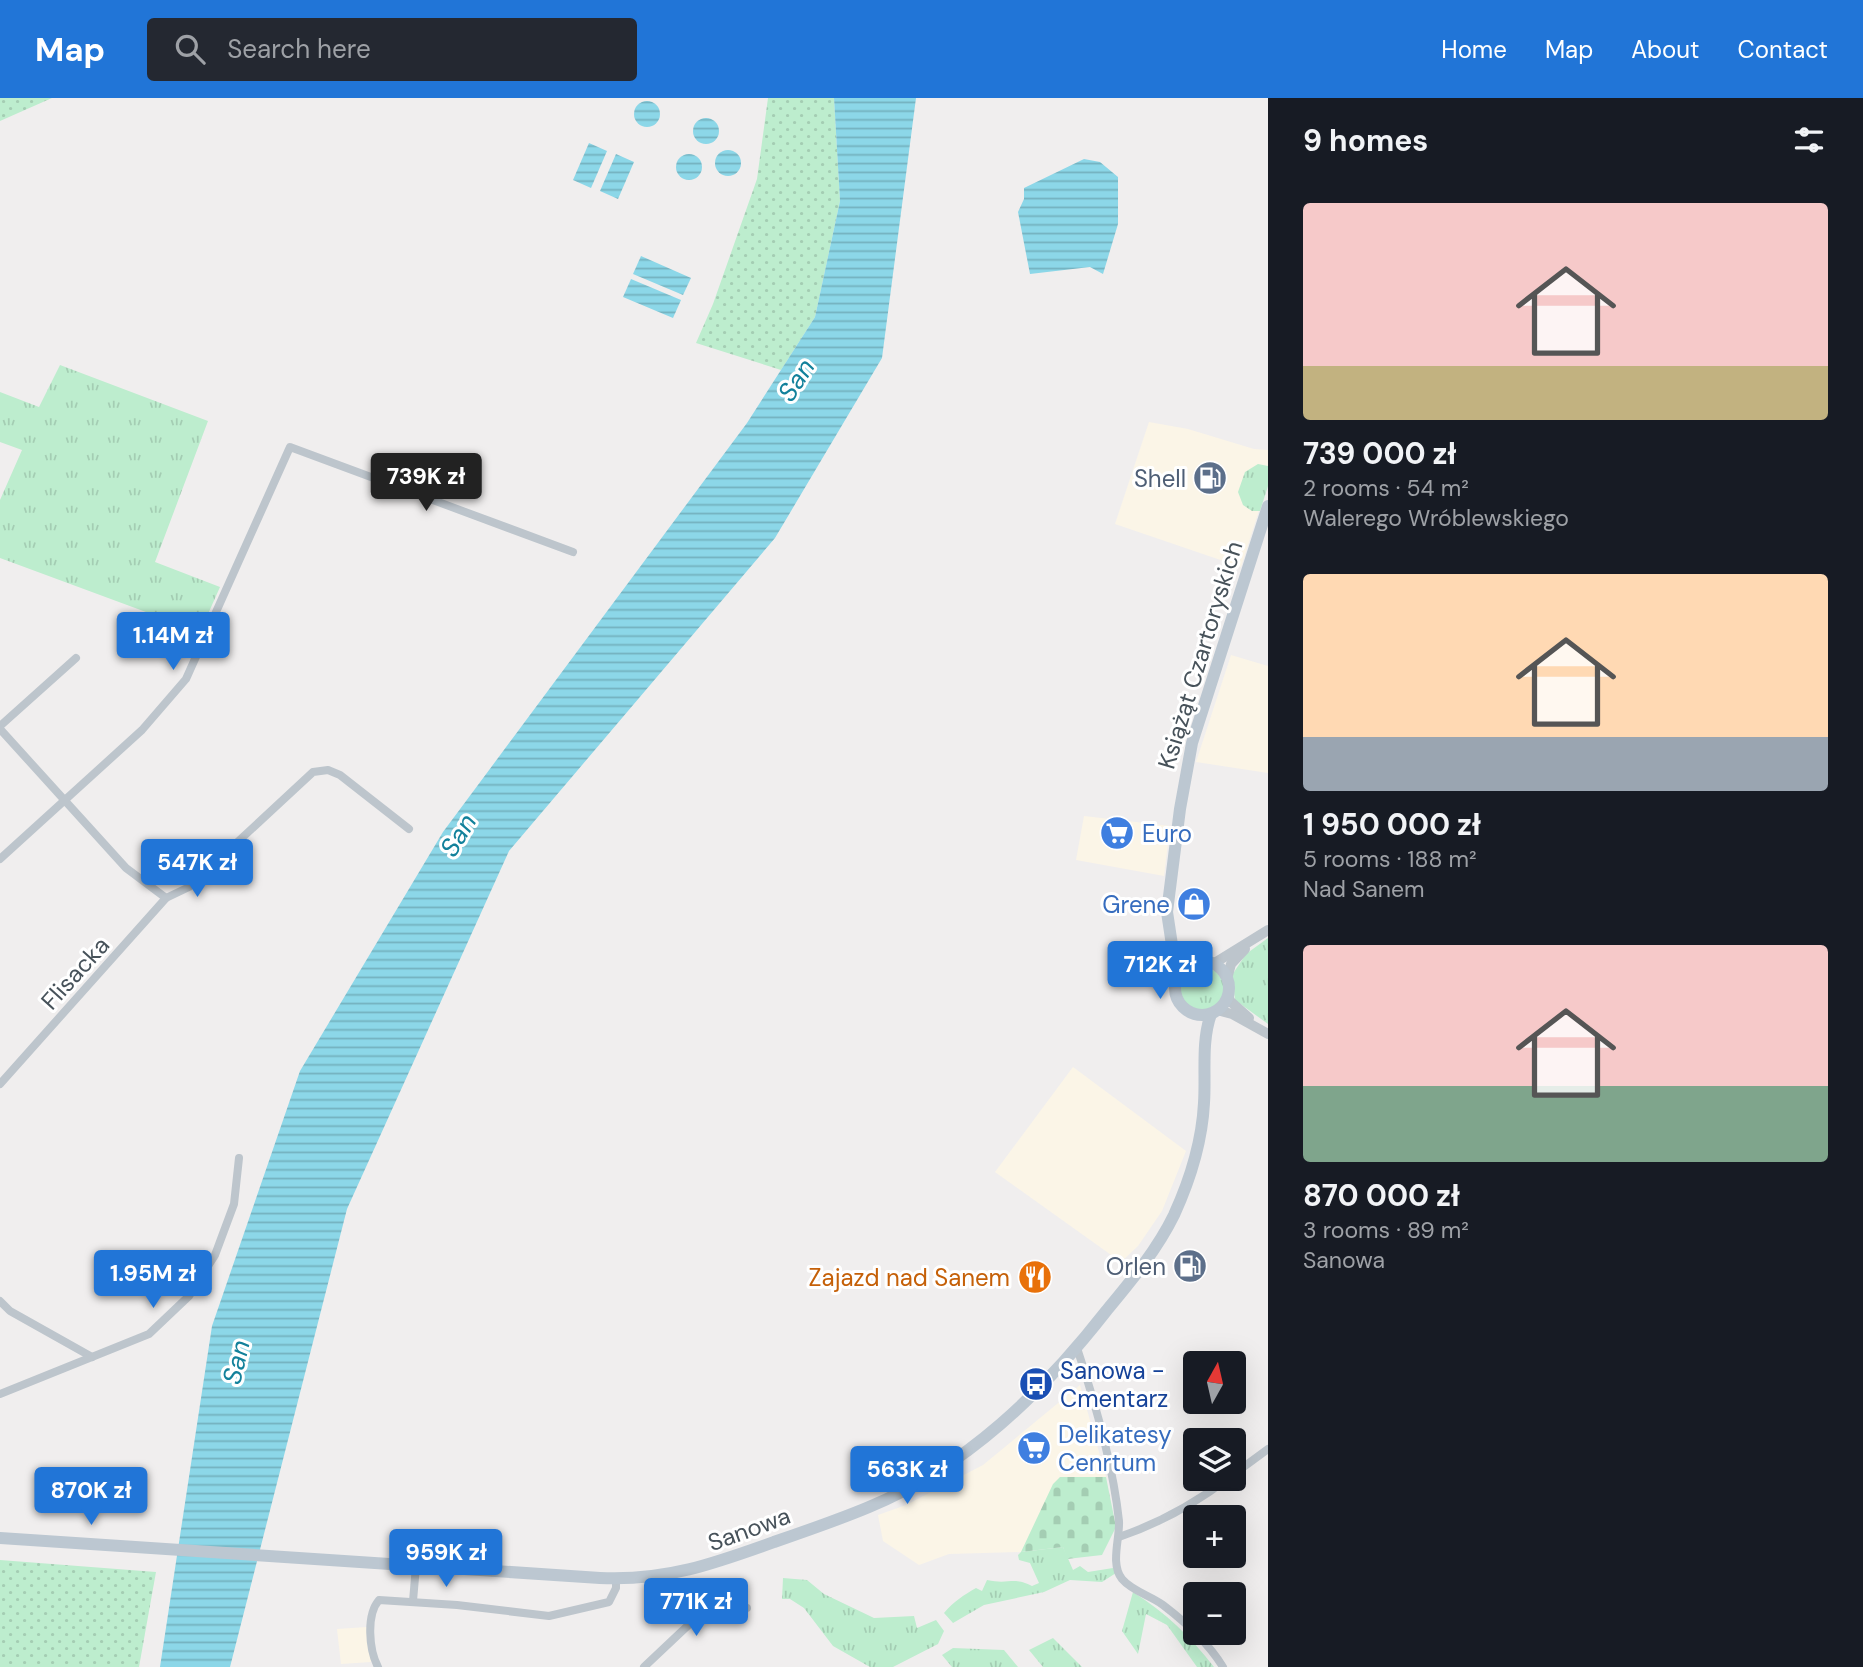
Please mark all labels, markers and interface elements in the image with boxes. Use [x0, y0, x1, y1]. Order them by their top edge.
search box [147, 18, 637, 81]
text: Map [35, 28, 105, 71]
icon: search [171, 30, 209, 68]
text: Search here [227, 32, 371, 66]
text: Home [1441, 34, 1507, 65]
text: Map [1545, 34, 1593, 65]
text: About [1631, 34, 1700, 65]
text: Contact [1738, 34, 1828, 65]
text: 9 homes [1303, 121, 1428, 160]
icon: filters [1790, 121, 1828, 159]
icon: home [1503, 248, 1629, 374]
water label: San [770, 352, 822, 408]
text: 739 000 zł [1303, 434, 1456, 473]
pin: 739K zł [361, 454, 491, 513]
fuel station icon: Shell [1191, 459, 1229, 497]
text: 739K zł [387, 461, 465, 491]
place label: Shell [1134, 463, 1186, 494]
text: 2 rooms · 54 m² [1303, 473, 1469, 503]
text: Walerego Wróblewskiego [1303, 503, 1569, 533]
street label: Książąt Czartoryskich [1151, 537, 1249, 773]
pin: 1.14M zł [101, 612, 245, 672]
icon: home [1503, 619, 1629, 745]
text: 1.14M zł [133, 620, 213, 650]
text: 1 950 000 zł [1303, 805, 1481, 844]
water label: San [432, 807, 484, 863]
supermarket icon: Euro [1098, 814, 1136, 852]
place label: Euro [1142, 818, 1192, 849]
pin: 547K zł [132, 840, 262, 899]
text: 5 rooms · 188 m² [1303, 844, 1477, 874]
text: 547K zł [157, 847, 237, 877]
text: Nad Sanem [1303, 874, 1425, 904]
shop icon: Grene [1175, 885, 1213, 923]
place label: Grene [1102, 889, 1170, 920]
street label: Flisacka [34, 930, 116, 1016]
pin: 712K zł [1095, 942, 1225, 1001]
text: 712K zł [1124, 949, 1196, 979]
icon: home [1503, 990, 1629, 1116]
text: 870 000 zł [1303, 1176, 1460, 1215]
text: 3 rooms · 89 m² [1303, 1215, 1469, 1245]
text: Sanowa [1303, 1245, 1385, 1275]
fuel station icon: Orlen [1171, 1247, 1209, 1285]
pin: 1.95M zł [81, 1250, 225, 1310]
place label: Orlen [1106, 1251, 1166, 1282]
text: 1.95M zł [110, 1258, 196, 1288]
restaurant icon: Zajazd nad Sanem [1016, 1258, 1054, 1296]
place label: Zajazd nad Sanem [809, 1262, 1010, 1293]
water label: San [214, 1337, 258, 1387]
north arrow [1183, 1351, 1246, 1414]
map controls [1183, 1351, 1246, 1645]
place label: Sanowa - Cmentarz [1060, 1355, 1168, 1414]
bus stop icon: Sanowa - Cmentarz [1017, 1365, 1055, 1403]
place label: Delikatesy Cenrtum [1058, 1419, 1172, 1478]
button: layers [1183, 1428, 1246, 1491]
supermarket icon: Delikatesy Cenrtum [1015, 1429, 1053, 1467]
pin: 563K zł [842, 1446, 972, 1506]
text: 563K zł [866, 1454, 948, 1484]
pin: 870K zł [26, 1468, 156, 1527]
text: 870K zł [50, 1475, 132, 1505]
street label: Sanowa [704, 1500, 794, 1558]
button: + [1183, 1505, 1246, 1568]
pin: 959K zł [381, 1530, 511, 1589]
text: 959K zł [405, 1537, 487, 1567]
pin: 771K zł [631, 1578, 761, 1638]
button: − [1183, 1582, 1246, 1645]
text: 771K zł [660, 1586, 732, 1616]

